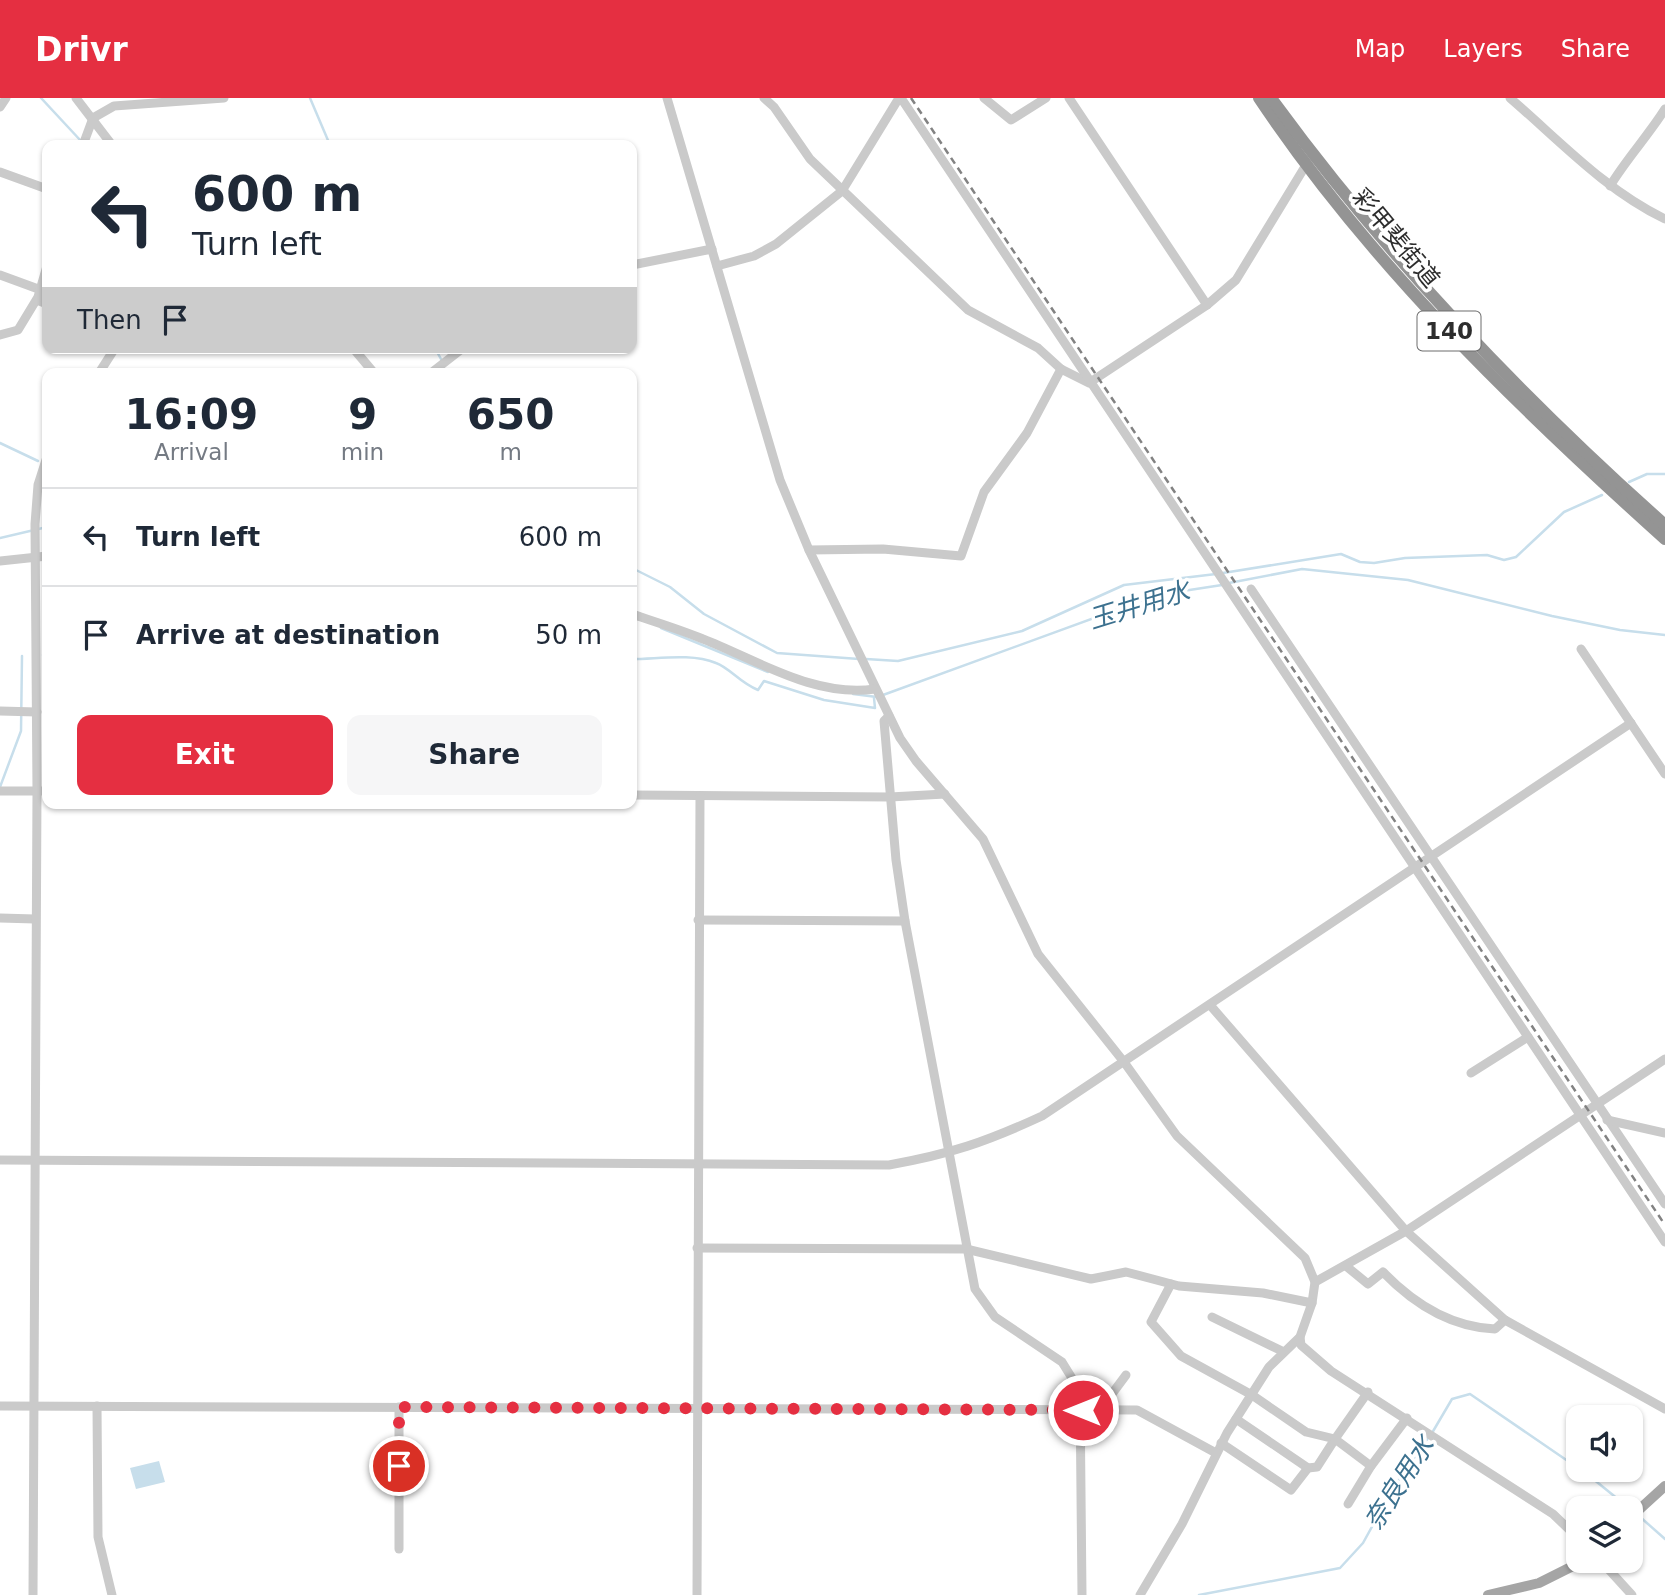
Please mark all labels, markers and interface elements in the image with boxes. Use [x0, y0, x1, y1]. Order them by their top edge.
text: Drivr [35, 30, 128, 69]
text: Map [1355, 35, 1405, 63]
text: Layers [1443, 35, 1523, 63]
text: Share [1561, 35, 1630, 63]
text: 600 m [192, 166, 362, 223]
icon: left [77, 168, 168, 259]
street label: 彩甲斐街道 [1347, 183, 1445, 293]
text: Turn left [192, 225, 322, 263]
icon: arrive [156, 301, 194, 339]
text: Then [77, 305, 142, 335]
road number: 140 [1418, 312, 1480, 350]
text: 16:09 [125, 390, 258, 439]
text: 9 [348, 390, 377, 439]
text: 650 [467, 390, 554, 439]
text: Arrival [154, 439, 229, 465]
text: min [341, 439, 384, 465]
text: m [499, 439, 522, 465]
icon: left [77, 518, 115, 556]
text: Turn left [136, 522, 260, 552]
text: 600 m [519, 522, 602, 552]
water label: 玉井用水 [1085, 575, 1196, 635]
icon: arrive [77, 616, 115, 654]
text: Arrive at destination [136, 620, 440, 650]
text: 50 m [535, 620, 602, 650]
button: Exit [77, 715, 333, 795]
button: Share [347, 715, 602, 795]
position arrow [1046, 1373, 1120, 1447]
map controls [1566, 1405, 1643, 1573]
button: sound [1566, 1405, 1643, 1482]
water label: 奈良用水 [1358, 1429, 1442, 1535]
pin [369, 1436, 429, 1496]
icon: arrive [380, 1447, 418, 1485]
button: layers [1566, 1496, 1643, 1573]

